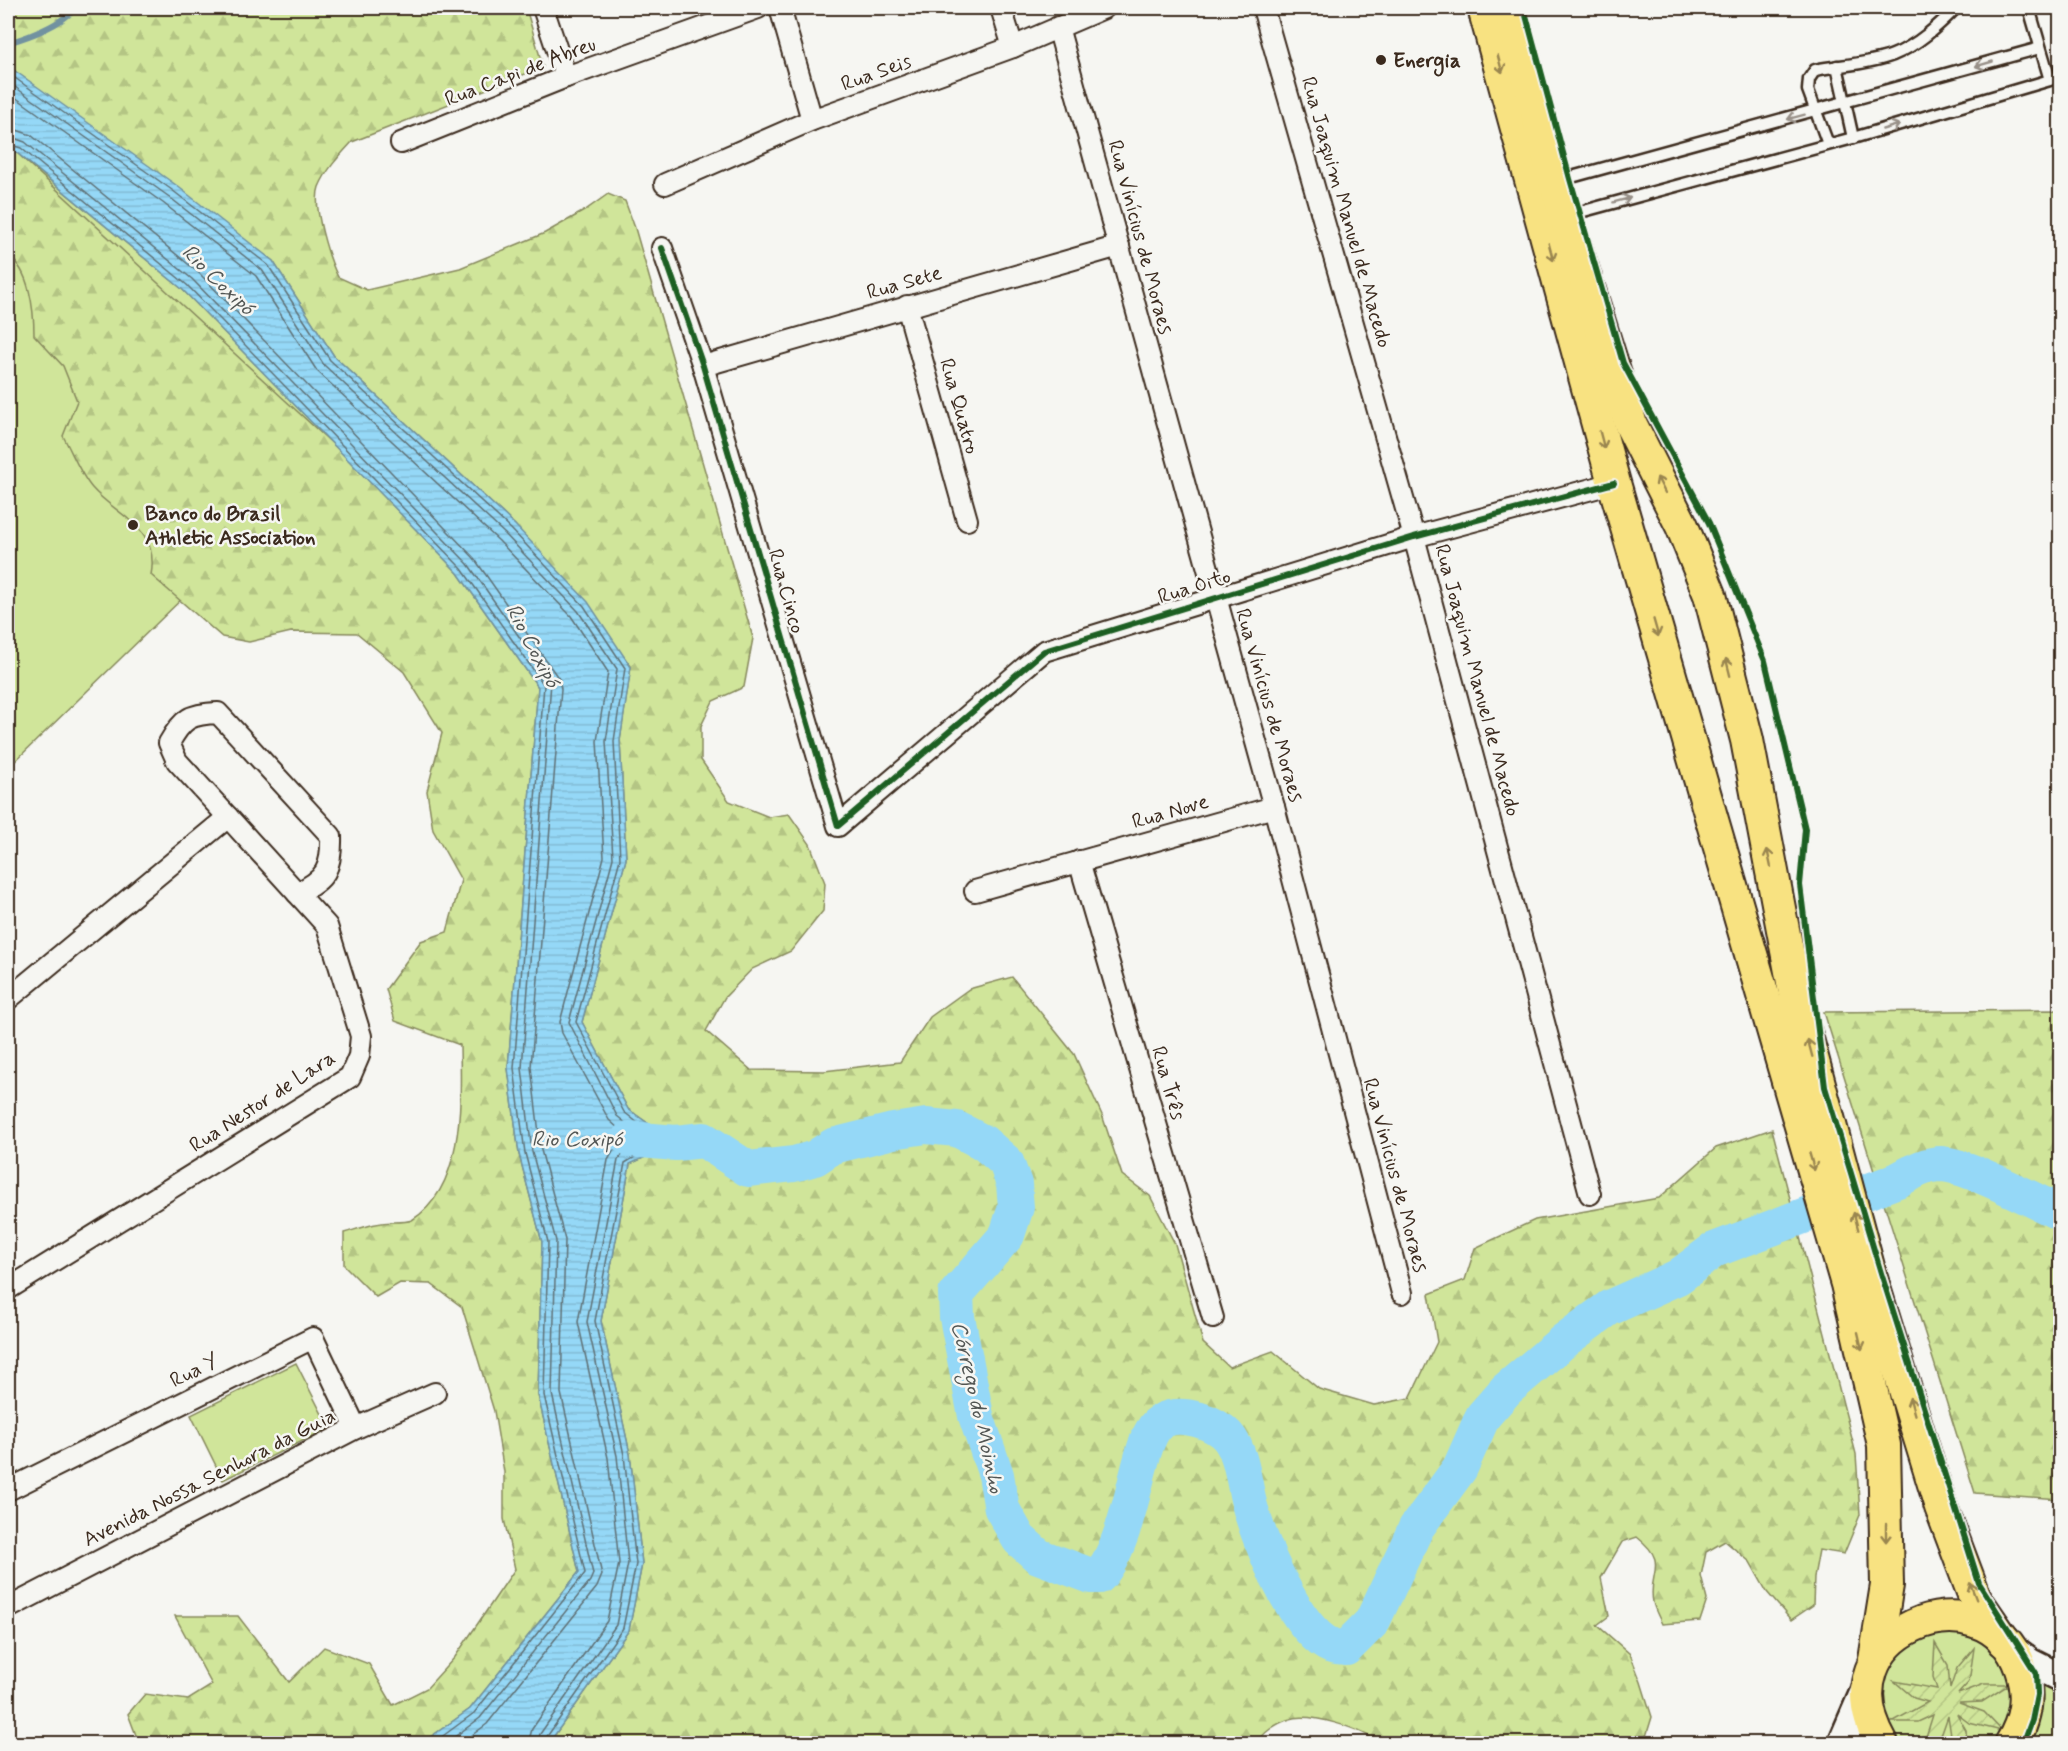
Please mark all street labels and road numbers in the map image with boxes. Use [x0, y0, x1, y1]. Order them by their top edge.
street label: Rua Capi de Abreu [441, 30, 600, 114]
street label: Rua Seis [837, 47, 915, 99]
street label: Rua Joaquim Manuel de Macedo [1294, 74, 1398, 351]
street label: Rua Vinícius de Moraes [1101, 137, 1179, 338]
street label: Rua Sete [863, 259, 945, 307]
street label: Rua Quatro [932, 355, 986, 457]
street label: Rua Joaquim Manuel de Macedo [1427, 541, 1527, 819]
street label: Rua Cinco [761, 546, 811, 637]
street label: Rua Oito [1154, 563, 1234, 611]
street label: Rua Vinícius de Moraes [1228, 605, 1310, 805]
street label: Rua Nove [1129, 788, 1212, 836]
street label: Rua Três [1144, 1043, 1192, 1123]
street label: Rua Nestor de Lara [184, 1044, 341, 1160]
street label: Rua Vinícius de Moraes [1356, 1075, 1434, 1276]
street label: Rua Y [165, 1347, 224, 1395]
street label: Avenida Nossa Senhora da Guia [78, 1402, 340, 1554]

